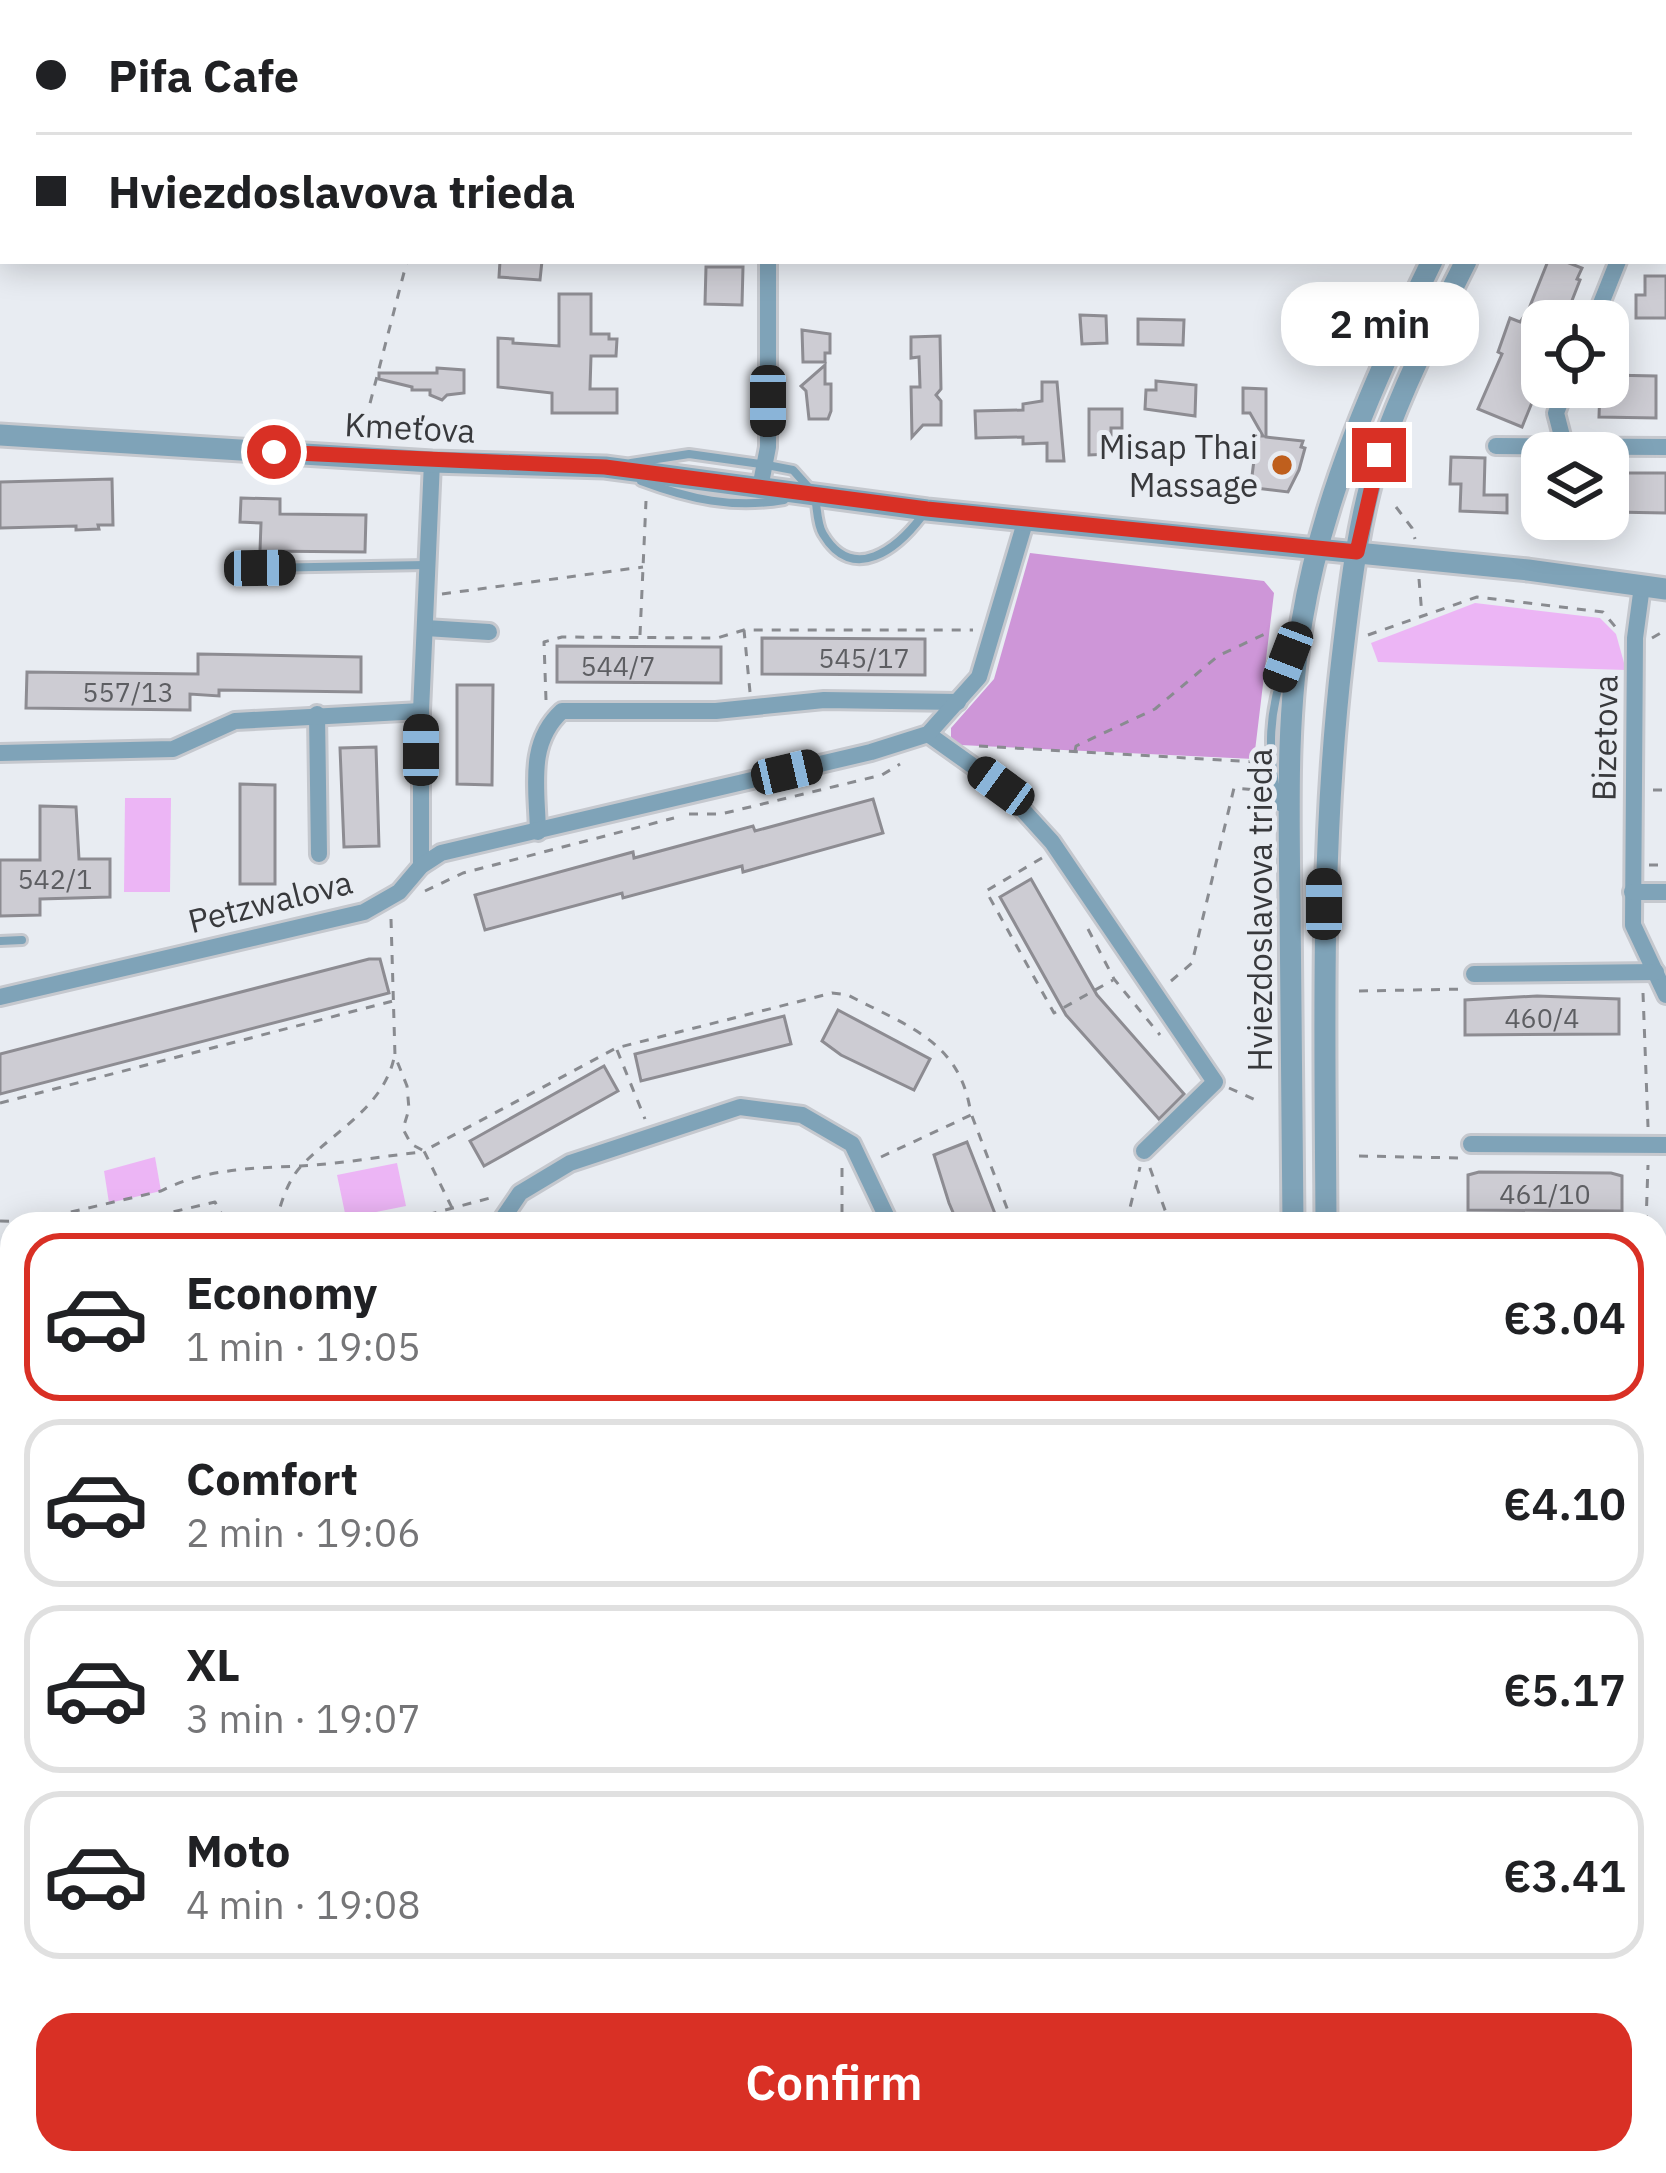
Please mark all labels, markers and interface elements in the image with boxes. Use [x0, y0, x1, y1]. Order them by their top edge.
text: Pifa Cafe [108, 46, 299, 104]
text: Hviezdoslavova trieda [108, 162, 575, 220]
callout: 2 min [1280, 281, 1478, 365]
text: 2 min [1330, 298, 1430, 349]
map controls [1521, 300, 1629, 540]
button: locate [1521, 300, 1629, 408]
car [750, 365, 786, 437]
street label: Kmeťova [344, 402, 476, 452]
route start [247, 425, 301, 479]
place label: Misap Thai Massage [1099, 425, 1258, 506]
route end [1352, 428, 1406, 482]
button: layers [1521, 432, 1629, 540]
marker: Misap Thai Massage [1269, 452, 1295, 478]
car [224, 549, 296, 587]
car [1258, 617, 1318, 697]
house number: 545/17 [818, 640, 910, 675]
house number: 544/7 [580, 648, 656, 683]
house number: 557/13 [82, 674, 174, 709]
street label: Bizetova [1581, 675, 1627, 801]
car [403, 714, 439, 786]
car [748, 746, 826, 798]
street label: Hviezdoslavova trieda [1238, 748, 1281, 1072]
car [961, 750, 1041, 822]
street label: Petzwalova [183, 860, 357, 942]
house number: 542/1 [17, 861, 93, 896]
car [1306, 868, 1342, 940]
house number: 460/4 [1504, 1000, 1580, 1035]
house number: 461/10 [1499, 1176, 1591, 1211]
icon: car [42, 1263, 150, 1371]
text: Economy [186, 1263, 377, 1321]
text: €3.04 [1503, 1288, 1626, 1346]
text: 1 min · 19:05 [186, 1321, 421, 1372]
icon: car [42, 1449, 150, 1557]
text: Comfort [186, 1449, 358, 1507]
text: €4.10 [1503, 1474, 1626, 1532]
text: 2 min · 19:06 [186, 1507, 421, 1558]
icon: car [42, 1635, 150, 1743]
text: XL [186, 1635, 240, 1693]
text: €5.17 [1503, 1660, 1626, 1718]
text: 3 min · 19:07 [186, 1693, 421, 1744]
icon: car [42, 1821, 150, 1929]
text: Moto [186, 1821, 290, 1879]
text: €3.41 [1503, 1846, 1626, 1904]
text: 4 min · 19:08 [186, 1879, 421, 1930]
button: Confirm [36, 2013, 1632, 2151]

